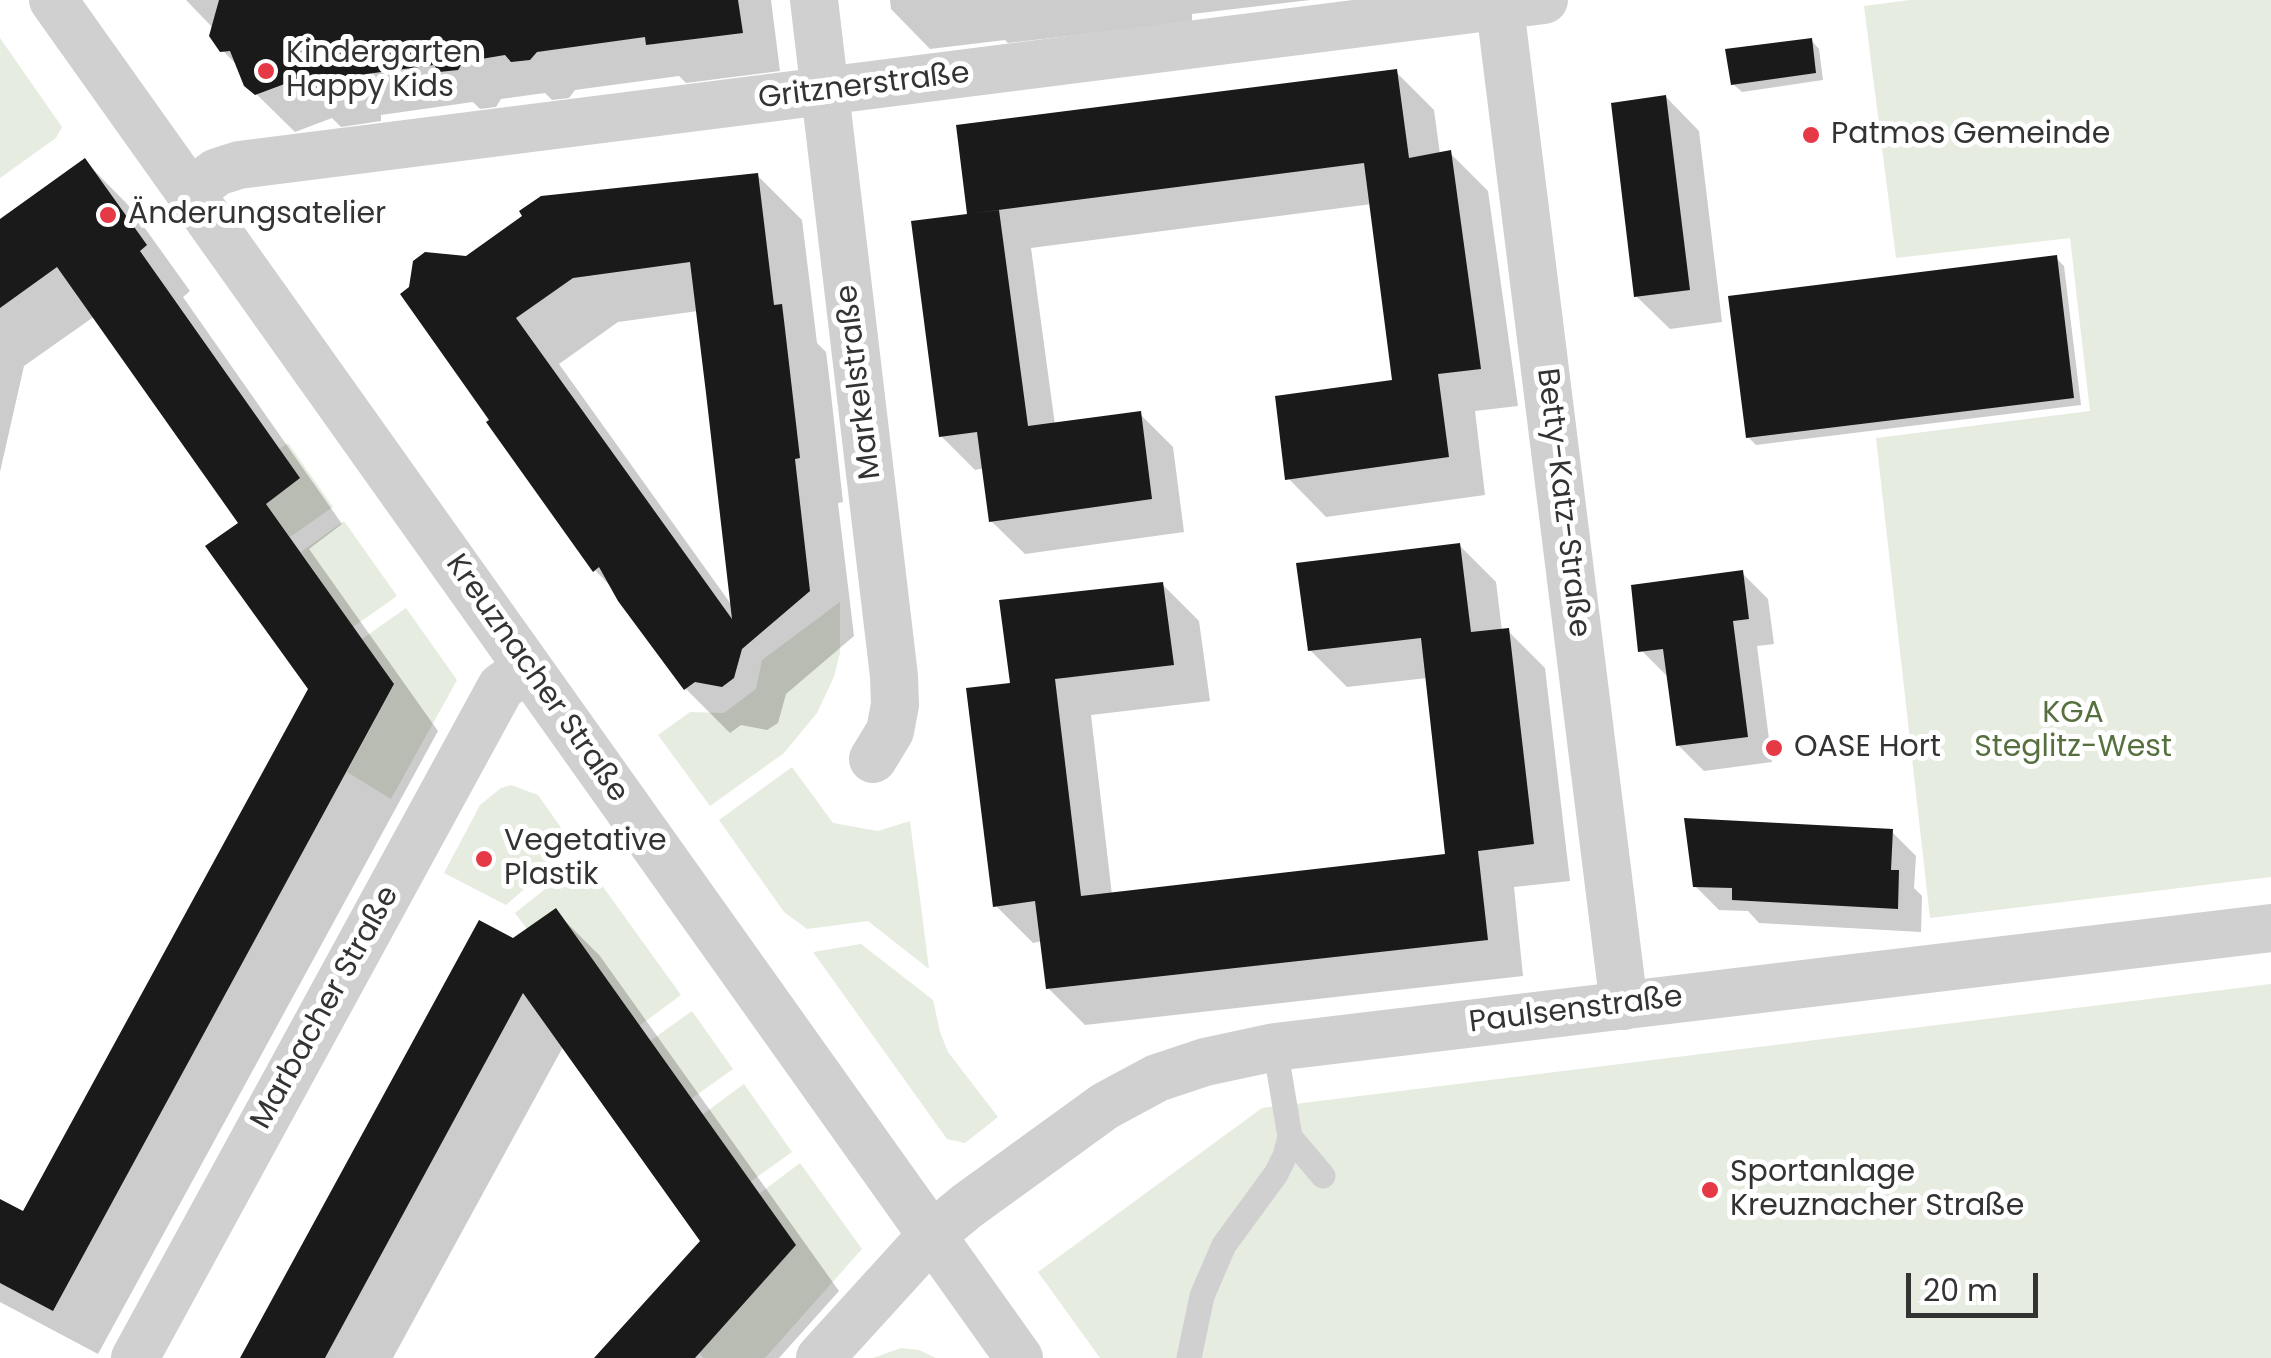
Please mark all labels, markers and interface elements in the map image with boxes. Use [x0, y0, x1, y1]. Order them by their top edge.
place label: Kindergarten Happy Kids [286, 36, 481, 106]
street label: Gritznerstraße [756, 56, 972, 118]
marker: Kindergarten Happy Kids [255, 60, 277, 82]
place label: Patmos Gemeinde [1831, 117, 2110, 153]
marker: Patmos Gemeinde [1800, 124, 1822, 146]
place label: Änderungsatelier [128, 197, 386, 233]
marker: Änderungsatelier [97, 204, 119, 226]
street label: Markelstraße [830, 283, 890, 481]
street label: Betty-Katz-Straße [1528, 367, 1596, 639]
street label: Kreuznacher Straße [437, 548, 635, 810]
park label: KGA Steglitz-West [1974, 696, 2172, 766]
place label: OASE Hort [1794, 730, 1941, 766]
marker: OASE Hort [1763, 737, 1785, 759]
place label: Vegetative Plastik [504, 824, 667, 894]
marker: Vegetative Plastik [473, 848, 495, 870]
street label: Marbacher Straße [244, 880, 408, 1136]
street label: Paulsenstraße [1467, 980, 1685, 1042]
place label: Sportanlage Kreuznacher Straße [1730, 1155, 2024, 1226]
marker: Sportanlage Kreuznacher Straße [1699, 1179, 1721, 1201]
scale bar [1911, 1253, 2044, 1315]
text: 20 m [1923, 1269, 1998, 1312]

